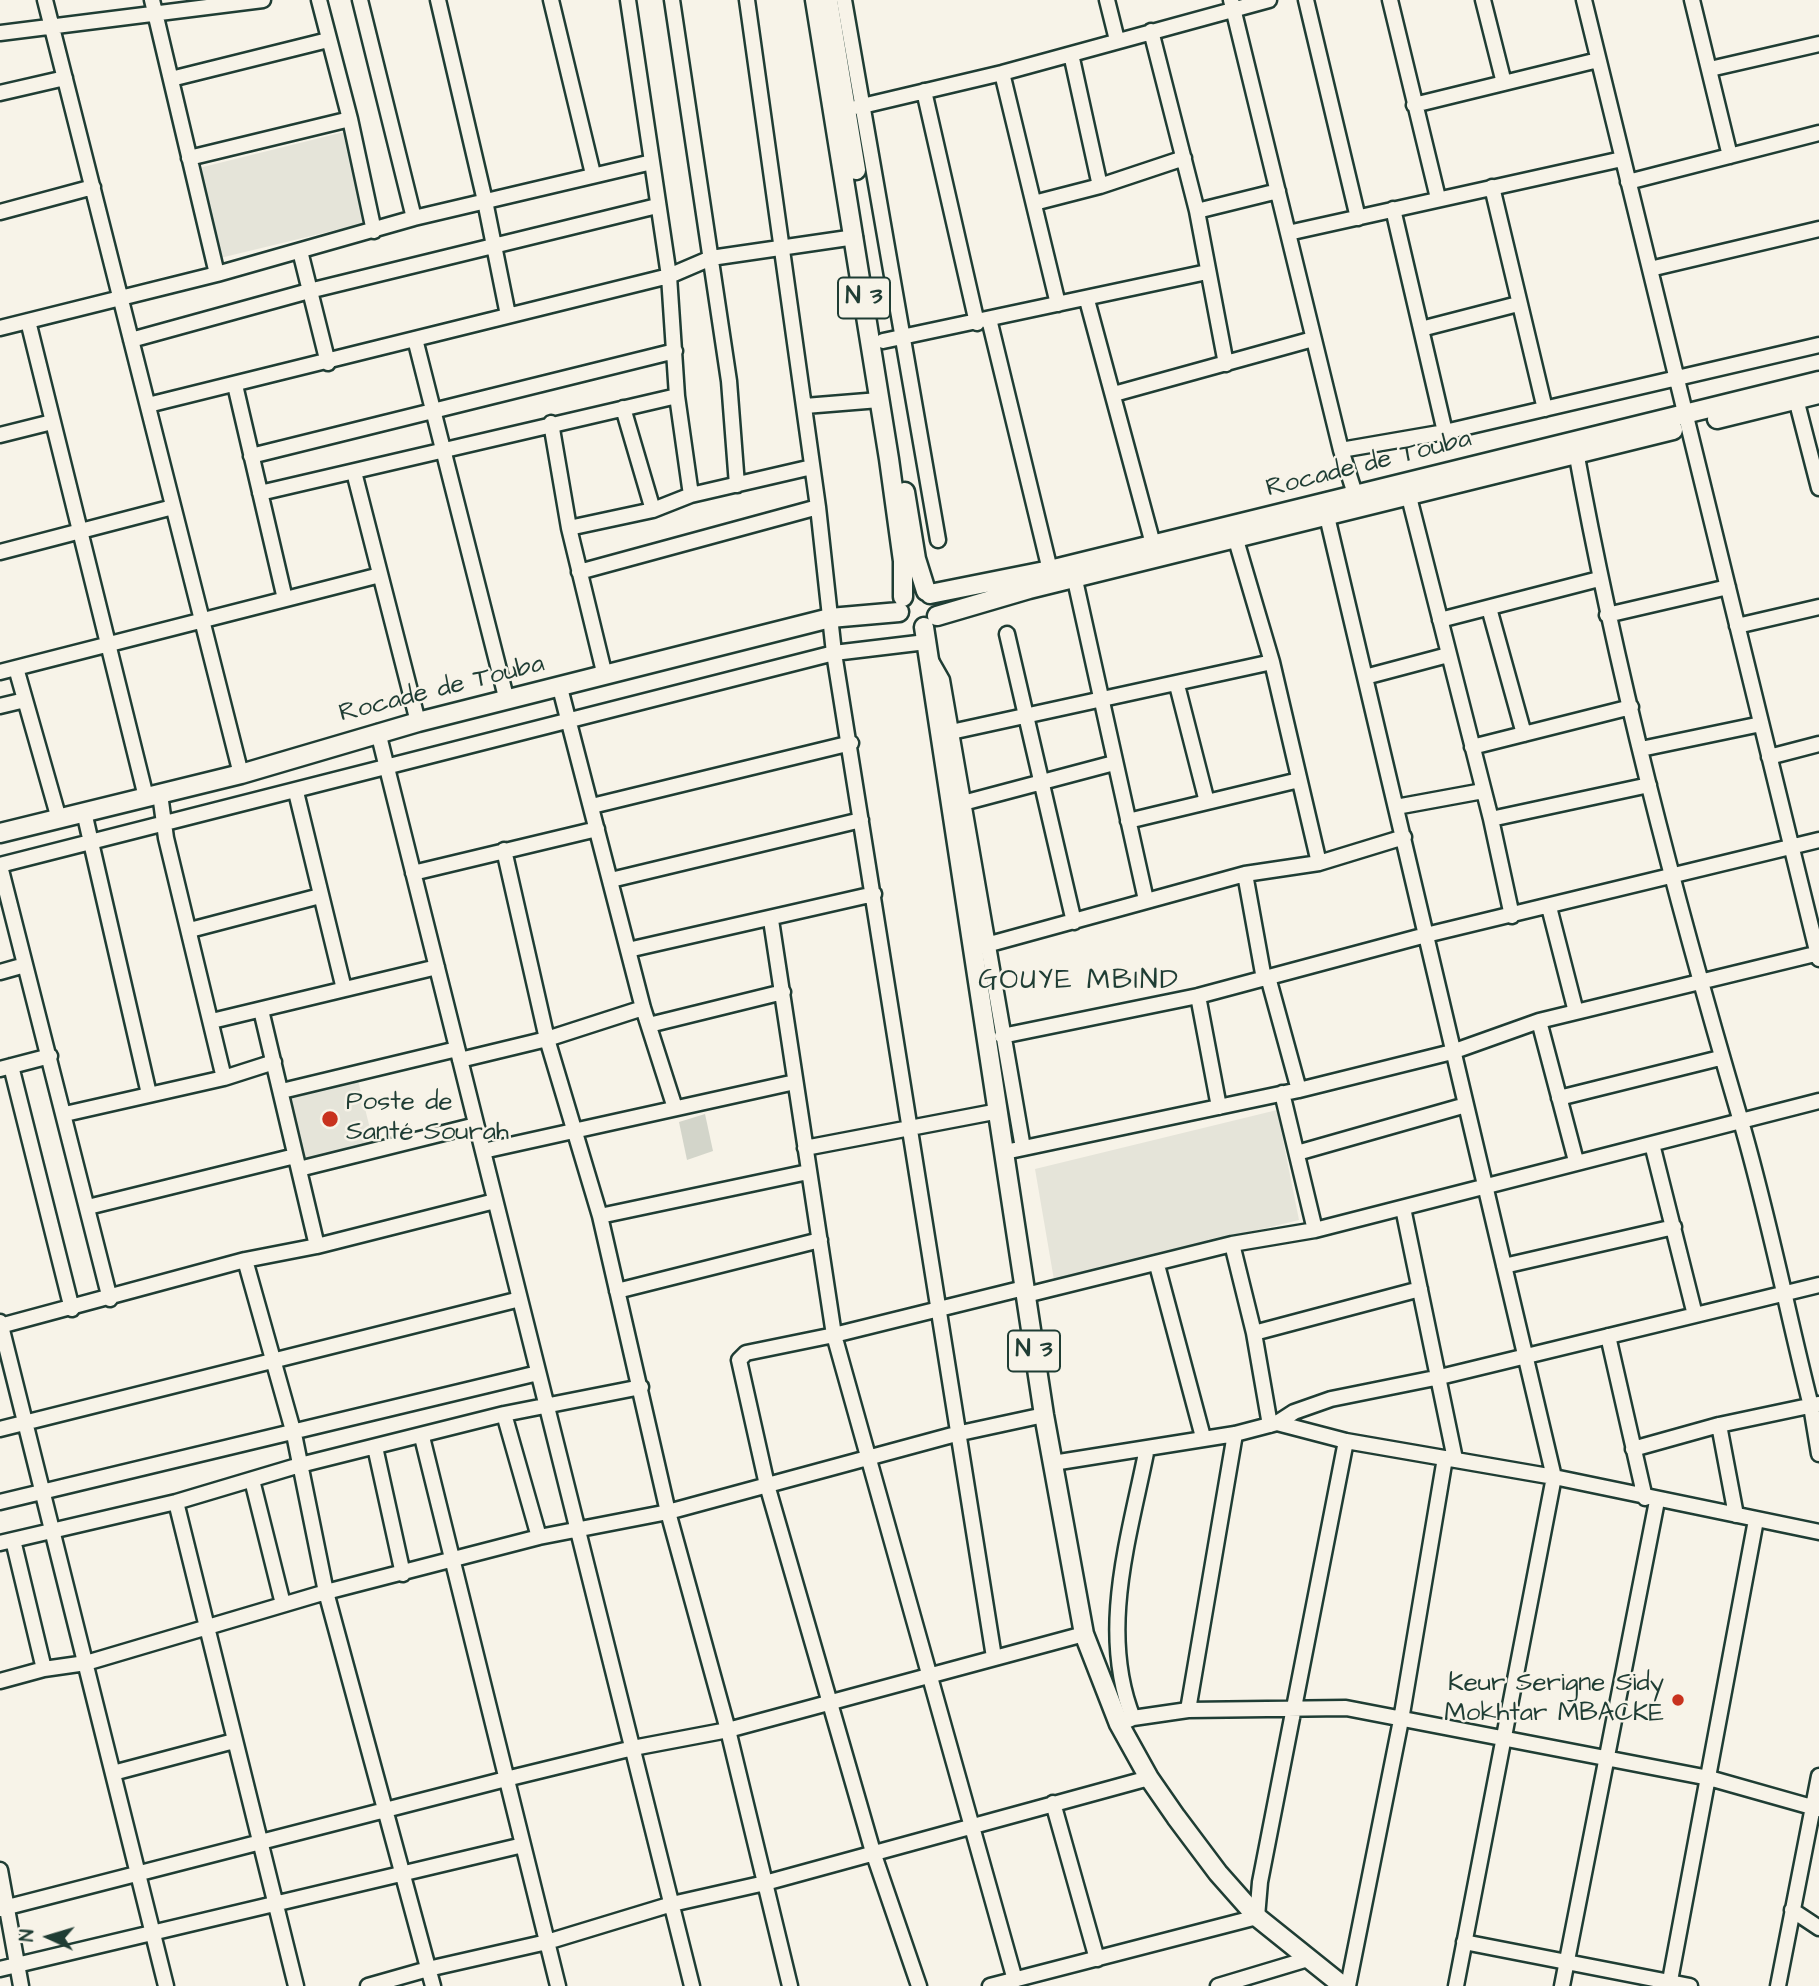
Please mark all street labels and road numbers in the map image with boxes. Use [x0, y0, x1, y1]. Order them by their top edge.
road number: N 3 [838, 278, 890, 318]
street label: Rocade de Touba [1263, 424, 1475, 506]
street label: Rocade de Touba [336, 649, 548, 731]
road number: N 3 [1008, 1330, 1060, 1372]

